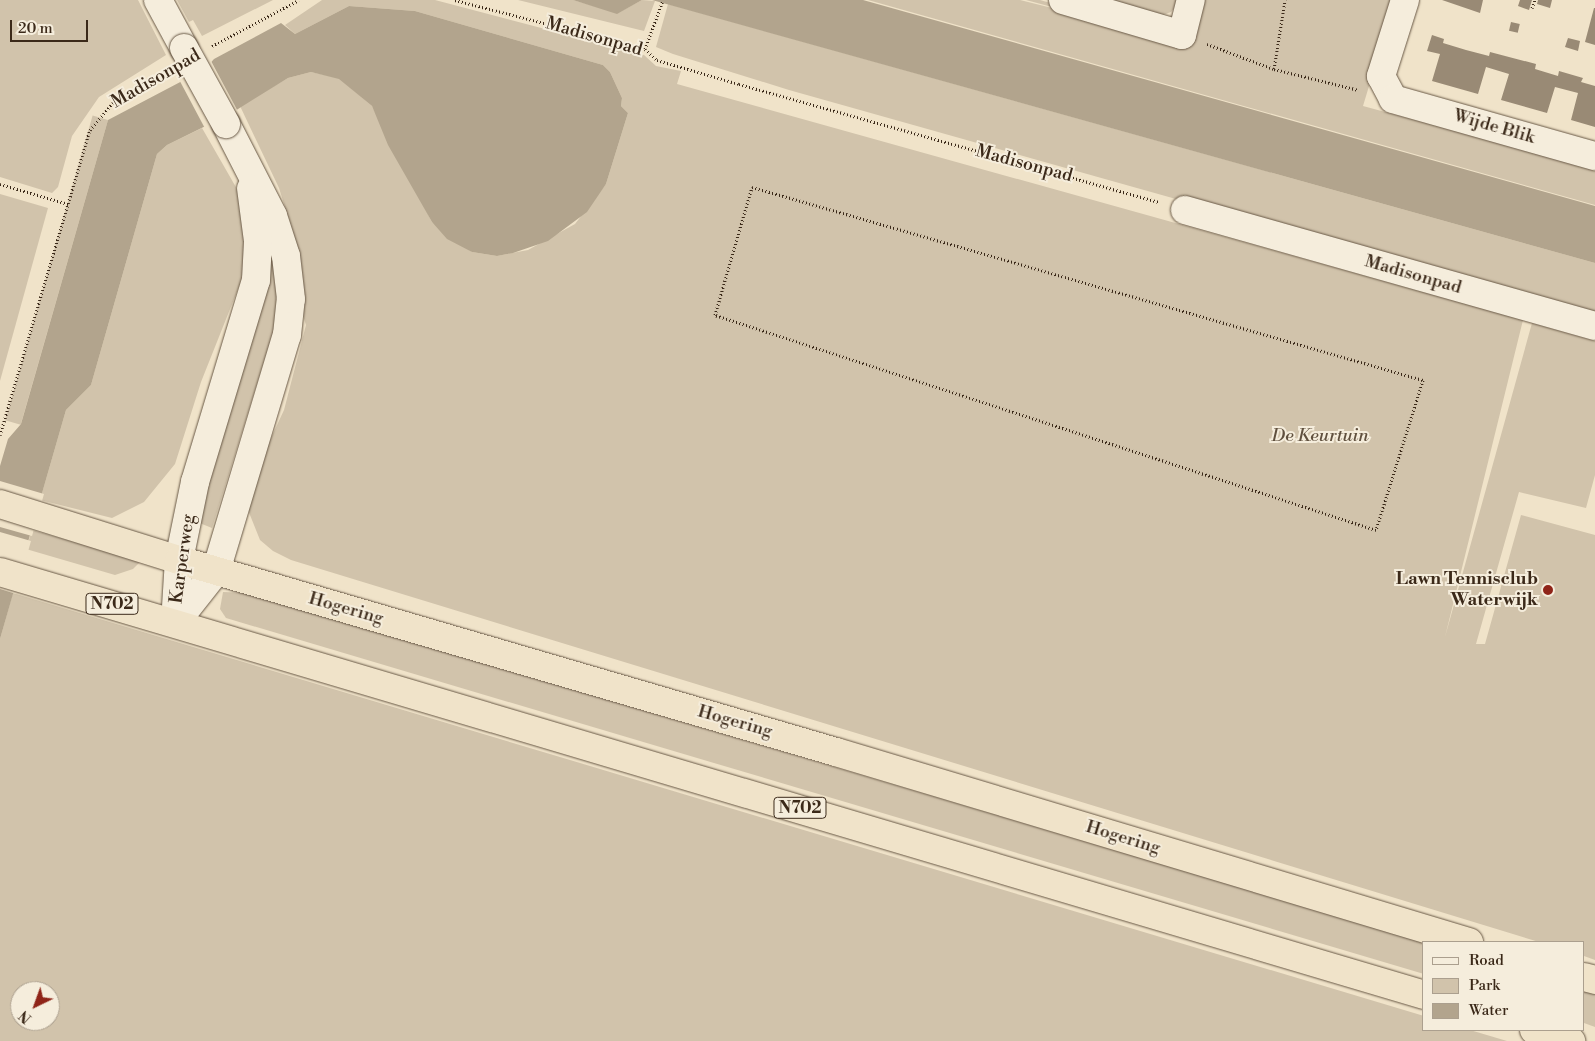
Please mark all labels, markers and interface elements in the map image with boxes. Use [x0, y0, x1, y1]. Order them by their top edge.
scale bar [12, 10, 90, 42]
street label: Madisonpad [543, 13, 645, 61]
text: 20 m [18, 19, 53, 38]
street label: Madisonpad [107, 45, 205, 113]
street label: Wijde Blik [1451, 105, 1537, 149]
street label: Madisonpad [973, 141, 1075, 187]
street label: Madisonpad [1362, 251, 1464, 299]
park label: De Keurtuin [1271, 425, 1369, 447]
street label: Karperweg [166, 513, 200, 605]
place label: Lawn Tennisclub Waterwijk [1396, 569, 1538, 612]
marker: Lawn Tennisclub Waterwijk [1542, 584, 1554, 596]
street label: Hogering [306, 588, 386, 630]
road number: N702 [84, 590, 140, 618]
street label: Hogering [695, 701, 775, 743]
road number: N702 [772, 794, 828, 821]
street label: Hogering [1083, 816, 1163, 860]
legend [1422, 941, 1585, 1031]
text: Road [1469, 951, 1504, 970]
text: Park [1469, 976, 1500, 995]
north arrow [10, 981, 60, 1031]
text: Water [1469, 1001, 1508, 1020]
text: N [15, 1006, 36, 1027]

